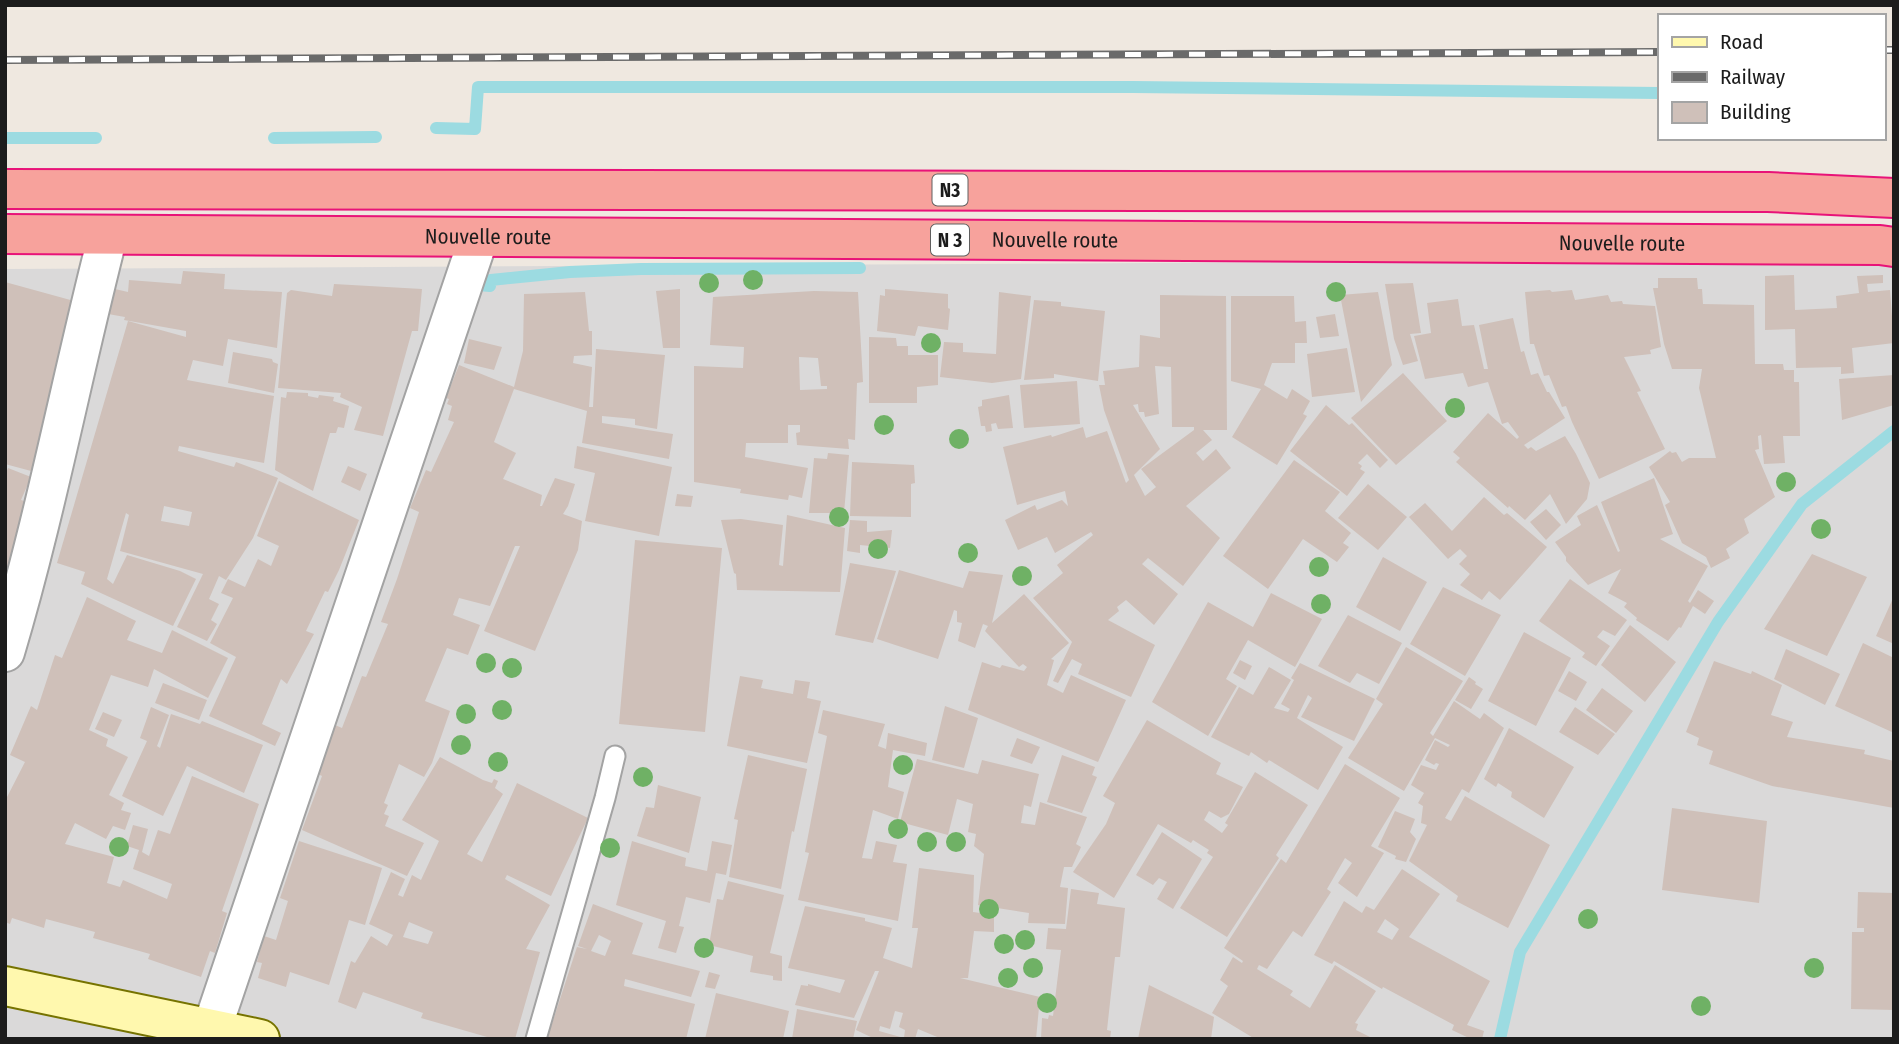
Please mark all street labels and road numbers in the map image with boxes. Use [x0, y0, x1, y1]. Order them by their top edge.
road number: N3 [932, 174, 968, 206]
street label: Nouvelle route [425, 223, 551, 250]
road number: N 3 [931, 224, 969, 256]
street label: Nouvelle route [992, 227, 1118, 254]
street label: Nouvelle route [1559, 230, 1685, 257]

